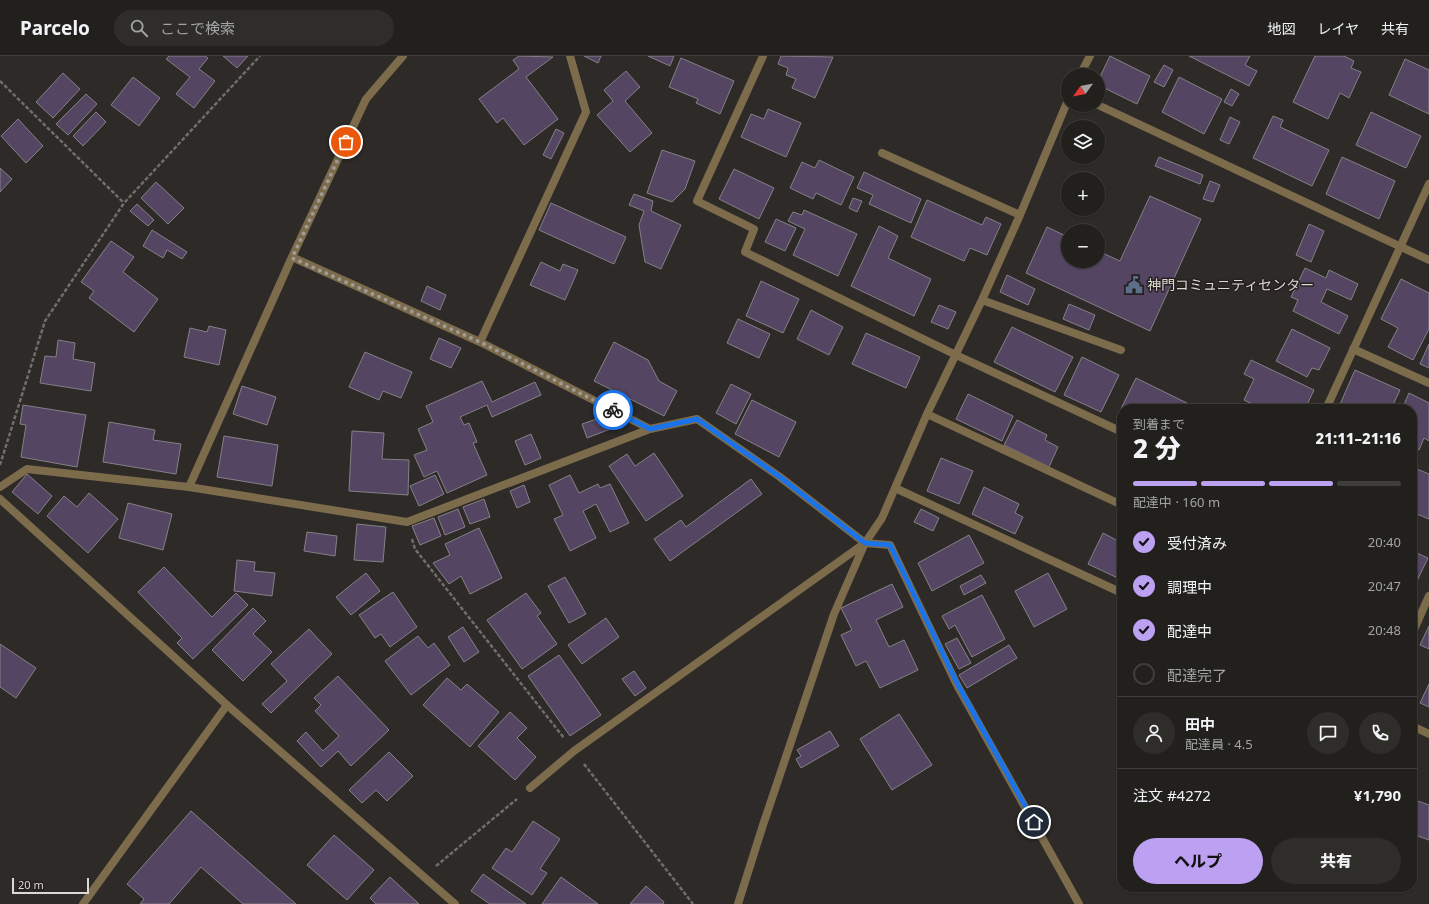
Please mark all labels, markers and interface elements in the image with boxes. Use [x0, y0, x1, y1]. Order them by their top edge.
search box [114, 10, 394, 46]
text: Parcelo [20, 15, 90, 41]
icon: search [128, 17, 150, 39]
text: ここで検索 [160, 18, 235, 38]
text: 地図 [1267, 19, 1295, 38]
text: レイヤ [1317, 19, 1359, 38]
text: 共有 [1381, 19, 1409, 38]
north arrow [1061, 68, 1105, 112]
map controls [1061, 68, 1105, 268]
button: layers [1061, 120, 1105, 164]
pin [329, 125, 363, 159]
icon: bag [335, 131, 357, 153]
button: + [1061, 172, 1105, 216]
button: − [1061, 224, 1105, 268]
public building icon: 神門コミュニティセンター [1124, 275, 1144, 295]
place label: 神門コミュニティセンター [1147, 275, 1314, 294]
courier [593, 390, 633, 430]
icon: bike [602, 399, 624, 421]
text: 到着まで [1133, 415, 1185, 433]
text: 21:11–21:16 [1316, 428, 1401, 448]
text: 2 分 [1133, 430, 1181, 466]
text: 配達中 · 160 m [1133, 493, 1220, 511]
icon: check [1133, 531, 1155, 553]
text: 受付済み [1167, 533, 1227, 553]
text: 20:40 [1368, 533, 1401, 551]
icon: check [1133, 575, 1155, 597]
text: 調理中 [1167, 577, 1212, 597]
text: 20:47 [1368, 577, 1401, 595]
icon: check [1133, 619, 1155, 641]
text: 配達中 [1167, 621, 1212, 641]
text: 20:48 [1368, 621, 1401, 639]
text: 配達完了 [1167, 665, 1227, 685]
button: person [1133, 712, 1175, 754]
button: chat [1307, 712, 1349, 754]
button: phone [1359, 712, 1401, 754]
text: 田中 [1185, 714, 1215, 734]
text: 配達員 · 4.5 [1185, 735, 1253, 753]
text: 注文 #4272 [1133, 785, 1211, 805]
text: ¥1,790 [1354, 785, 1401, 805]
pin [1017, 805, 1051, 839]
icon: home [1023, 811, 1045, 833]
button: ヘルプ [1133, 838, 1263, 884]
button: 共有 [1271, 838, 1401, 884]
scale bar [12, 876, 89, 895]
text: 20 m [18, 877, 44, 892]

